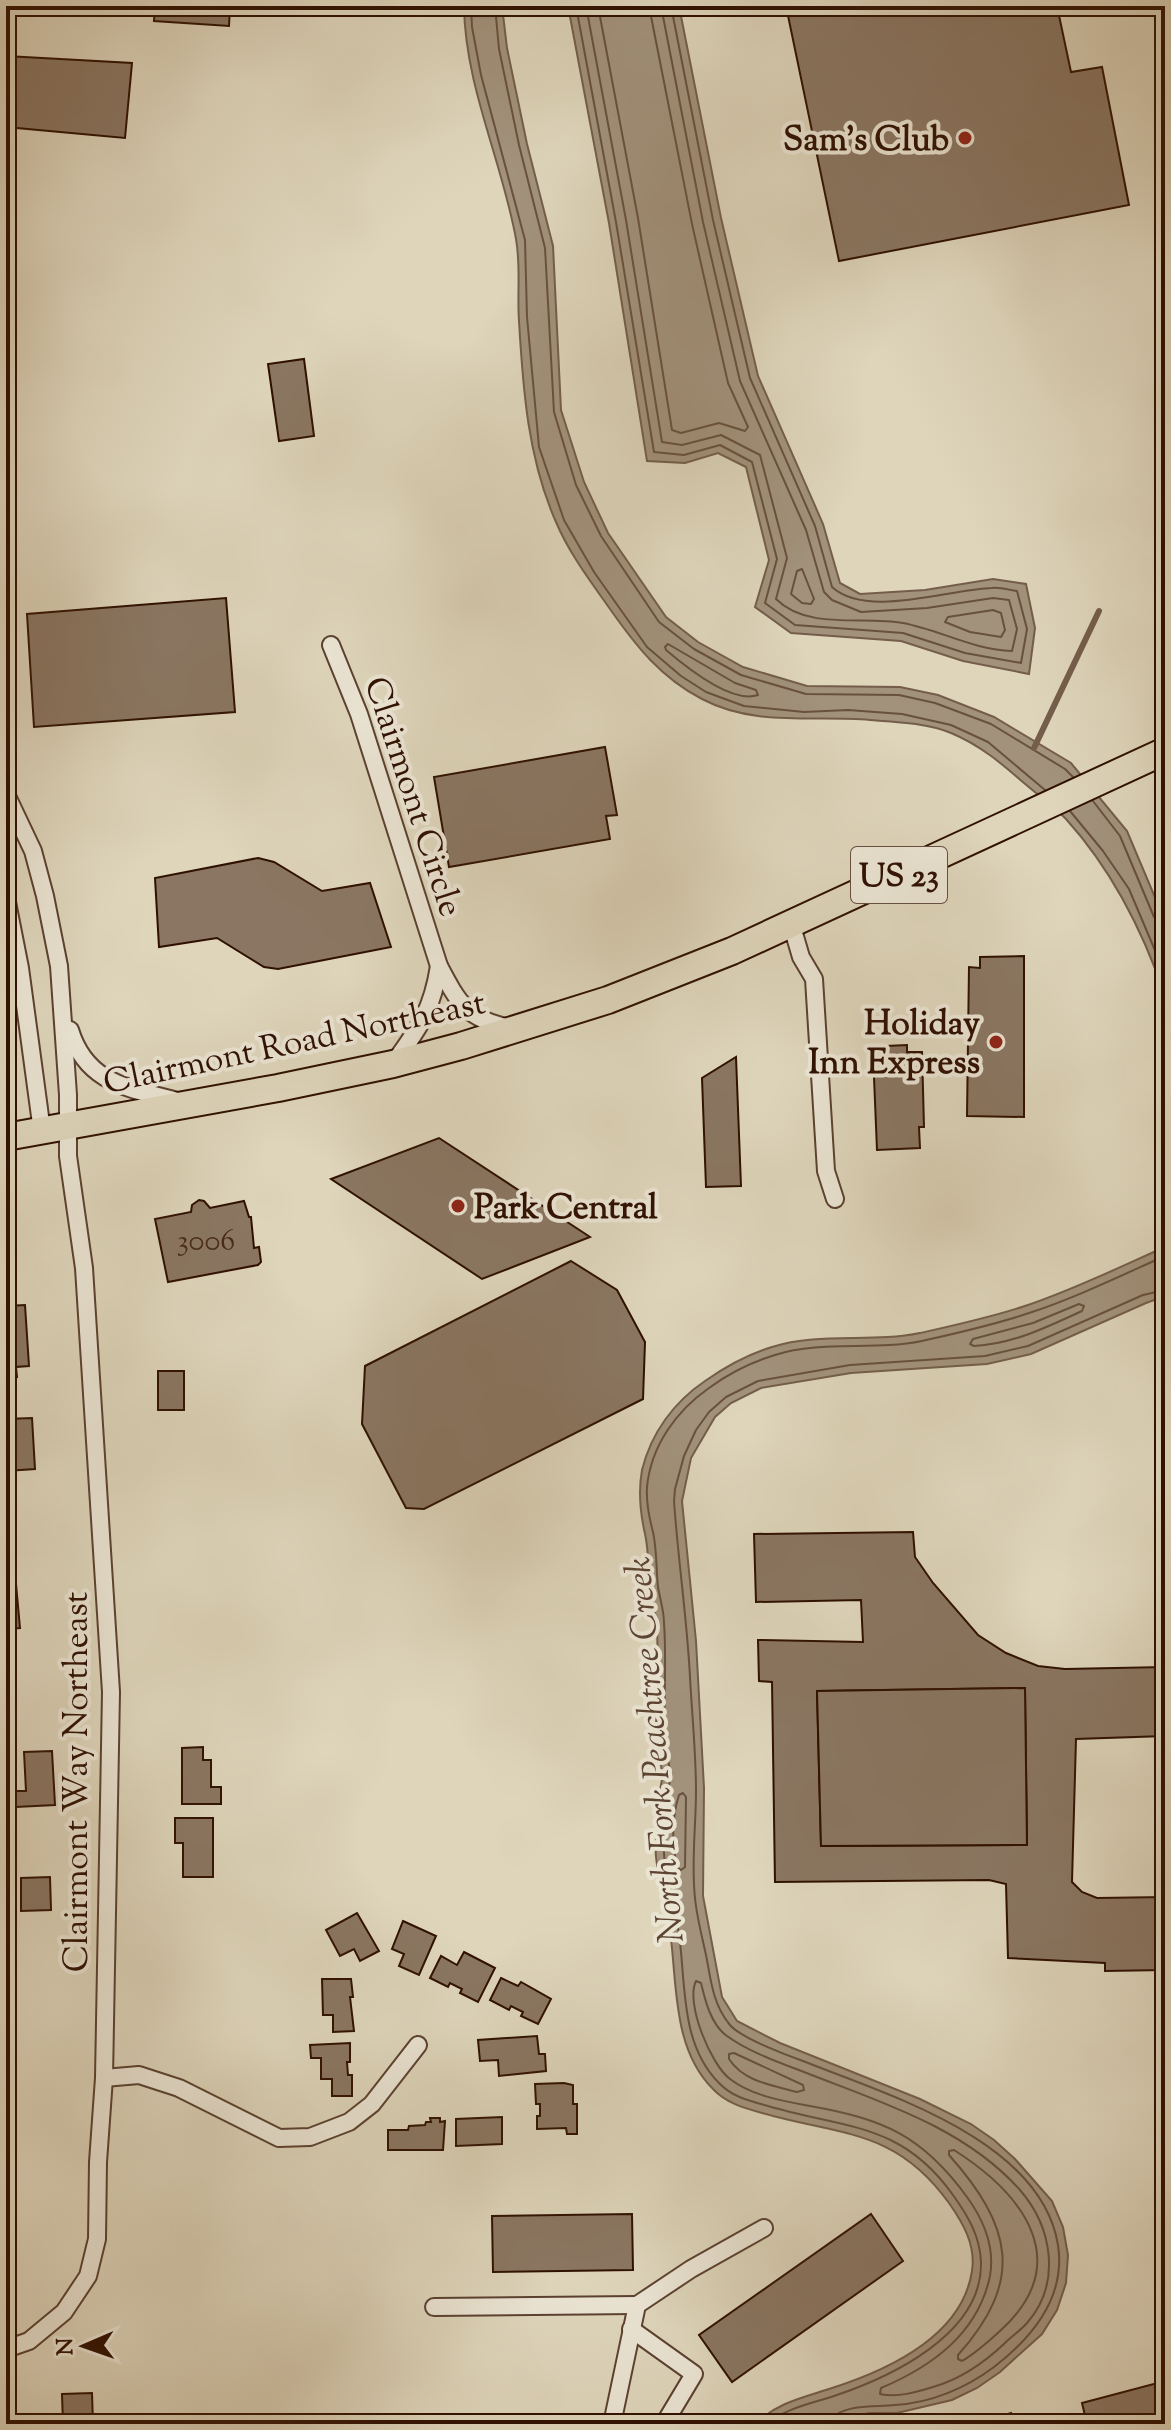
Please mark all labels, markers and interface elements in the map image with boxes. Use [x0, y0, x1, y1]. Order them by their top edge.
place label: Sam's Club [783, 117, 949, 166]
marker: Sam's Club [956, 129, 974, 147]
street label: Clairmont Circle [350, 671, 473, 923]
road number: US 23 [851, 847, 947, 903]
street label: Clairmont Road Northeast [99, 980, 491, 1109]
place label: Holiday Inn Express [808, 1001, 980, 1089]
marker: Holiday Inn Express [987, 1033, 1005, 1051]
place label: Park Central [474, 1185, 658, 1234]
marker: Park Central [449, 1197, 467, 1215]
house number: 3006 [177, 1221, 235, 1264]
water label: North Fork Peachtree Creek [614, 1555, 700, 1945]
street label: Clairmont Way Northeast [54, 1591, 103, 1972]
north arrow [44, 2306, 124, 2386]
text: N [51, 2337, 83, 2356]

